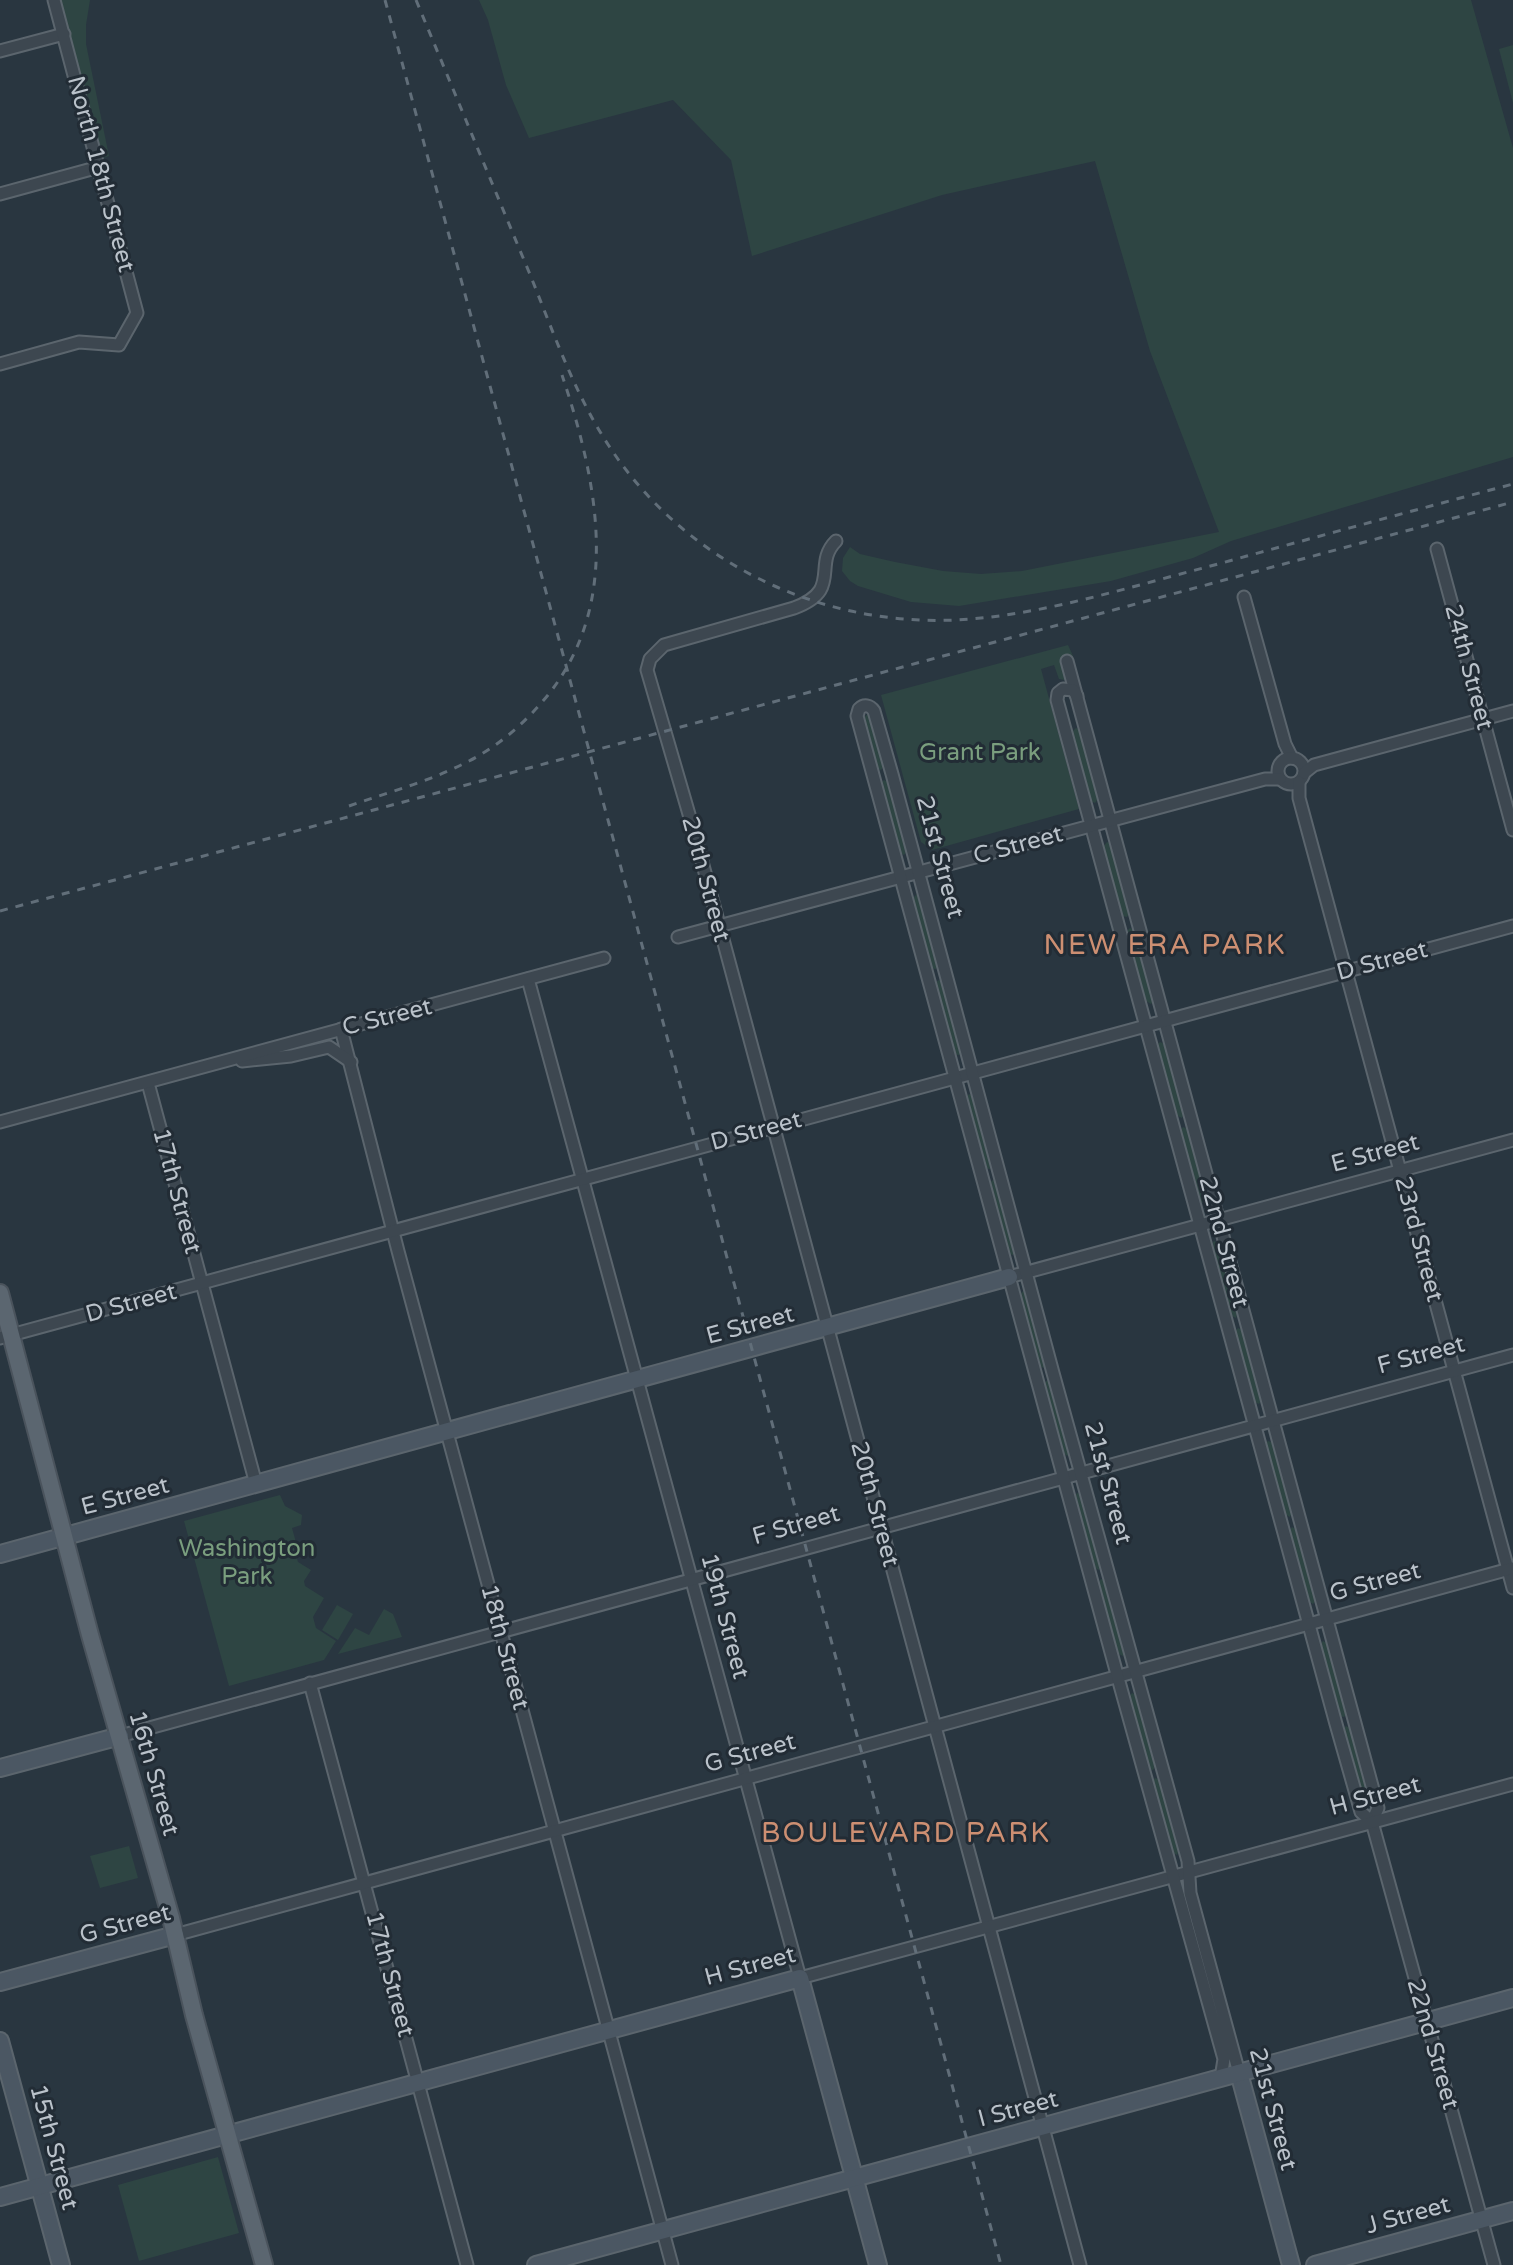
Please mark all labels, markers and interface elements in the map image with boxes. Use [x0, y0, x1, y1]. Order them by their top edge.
street label: North 18th Street [61, 73, 141, 275]
street label: 24th Street [1438, 601, 1500, 733]
park label: Grant Park [919, 738, 1041, 767]
street label: 21st Street [910, 793, 970, 921]
street label: 20th Street [675, 813, 737, 945]
street label: C Street [970, 819, 1066, 871]
district label: NEW ERA PARK [1043, 928, 1287, 962]
street label: D Street [1333, 935, 1431, 987]
street label: C Street [339, 992, 435, 1042]
street label: D Street [707, 1105, 805, 1157]
street label: 17th Street [146, 1125, 208, 1257]
street label: E Street [1328, 1127, 1422, 1179]
street label: 22nd Street [1193, 1173, 1255, 1311]
street label: 23rd Street [1388, 1173, 1450, 1305]
street label: D Street [82, 1277, 180, 1329]
street label: E Street [703, 1299, 797, 1351]
street label: F Street [1374, 1329, 1468, 1381]
street label: 21st Street [1078, 1419, 1138, 1547]
street label: 20th Street [844, 1438, 906, 1570]
street label: E Street [78, 1470, 172, 1522]
street label: F Street [749, 1499, 843, 1551]
park label: Washington Park [179, 1534, 315, 1591]
street label: 19th Street [694, 1550, 756, 1682]
street label: G Street [1326, 1556, 1424, 1608]
street label: 18th Street [474, 1581, 536, 1713]
street label: 16th Street [122, 1707, 186, 1839]
street label: G Street [701, 1727, 799, 1779]
street label: H Street [1326, 1770, 1424, 1822]
district label: BOULEVARD PARK [761, 1816, 1051, 1850]
street label: G Street [76, 1898, 174, 1950]
street label: 17th Street [359, 1908, 421, 2040]
street label: H Street [701, 1940, 799, 1992]
street label: 22nd Street [1400, 1975, 1466, 2113]
street label: 21st Street [1243, 2045, 1303, 2173]
street label: 15th Street [23, 2081, 85, 2213]
street label: I Street [975, 2084, 1061, 2134]
street label: J Street [1363, 2190, 1453, 2240]

